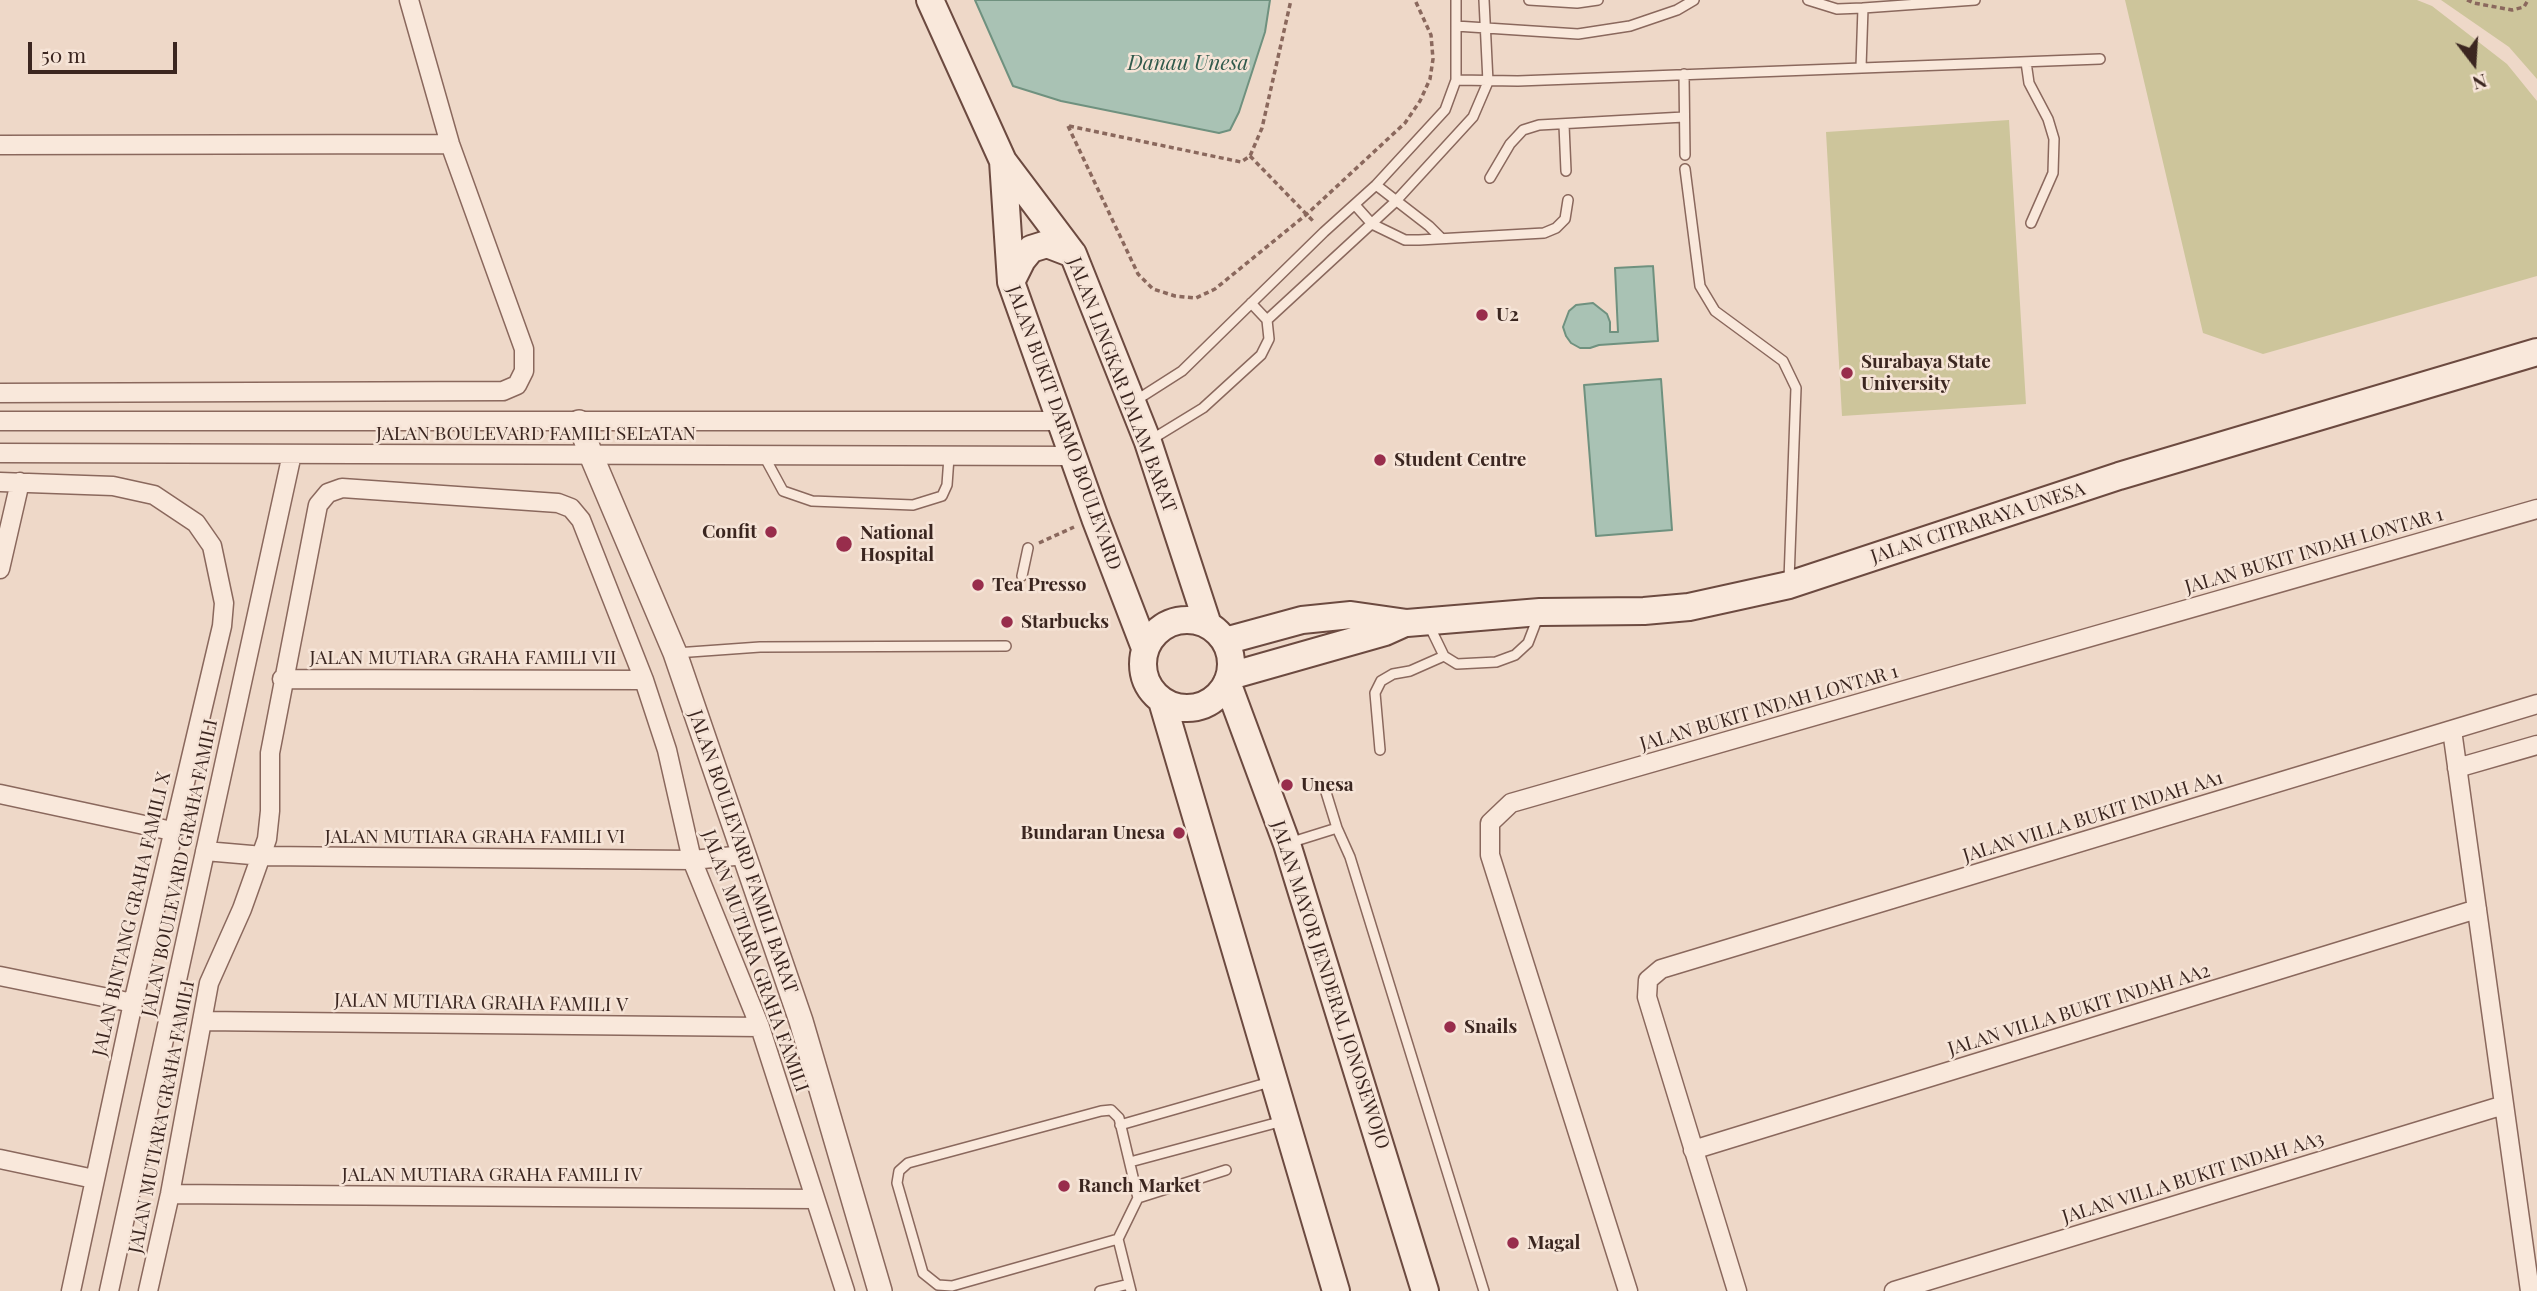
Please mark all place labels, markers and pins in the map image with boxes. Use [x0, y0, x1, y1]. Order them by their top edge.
place label: U2 [1496, 304, 1519, 326]
marker: U2 [1474, 307, 1490, 323]
place label: Surabaya State University [1861, 351, 1991, 395]
marker: Surabaya State University [1839, 365, 1855, 381]
place label: Student Centre [1394, 449, 1526, 471]
marker: Student Centre [1372, 452, 1388, 468]
place label: Confit [702, 521, 757, 543]
place label: National Hospital [860, 522, 934, 566]
marker: Confit [763, 524, 779, 540]
marker: National Hospital [834, 534, 854, 554]
place label: Tea Presso [992, 574, 1086, 596]
marker: Tea Presso [970, 577, 986, 593]
place label: Starbucks [1021, 611, 1109, 633]
marker: Starbucks [999, 614, 1015, 630]
place label: Unesa [1301, 774, 1354, 796]
marker: Unesa [1279, 777, 1295, 793]
place label: Bundaran Unesa [1020, 822, 1165, 844]
marker: Bundaran Unesa [1171, 825, 1187, 841]
place label: Snails [1464, 1016, 1517, 1038]
marker: Snails [1442, 1019, 1458, 1035]
place label: Ranch Market [1078, 1175, 1201, 1197]
marker: Ranch Market [1056, 1178, 1072, 1194]
place label: Magal [1527, 1232, 1580, 1254]
marker: Magal [1505, 1235, 1521, 1251]

